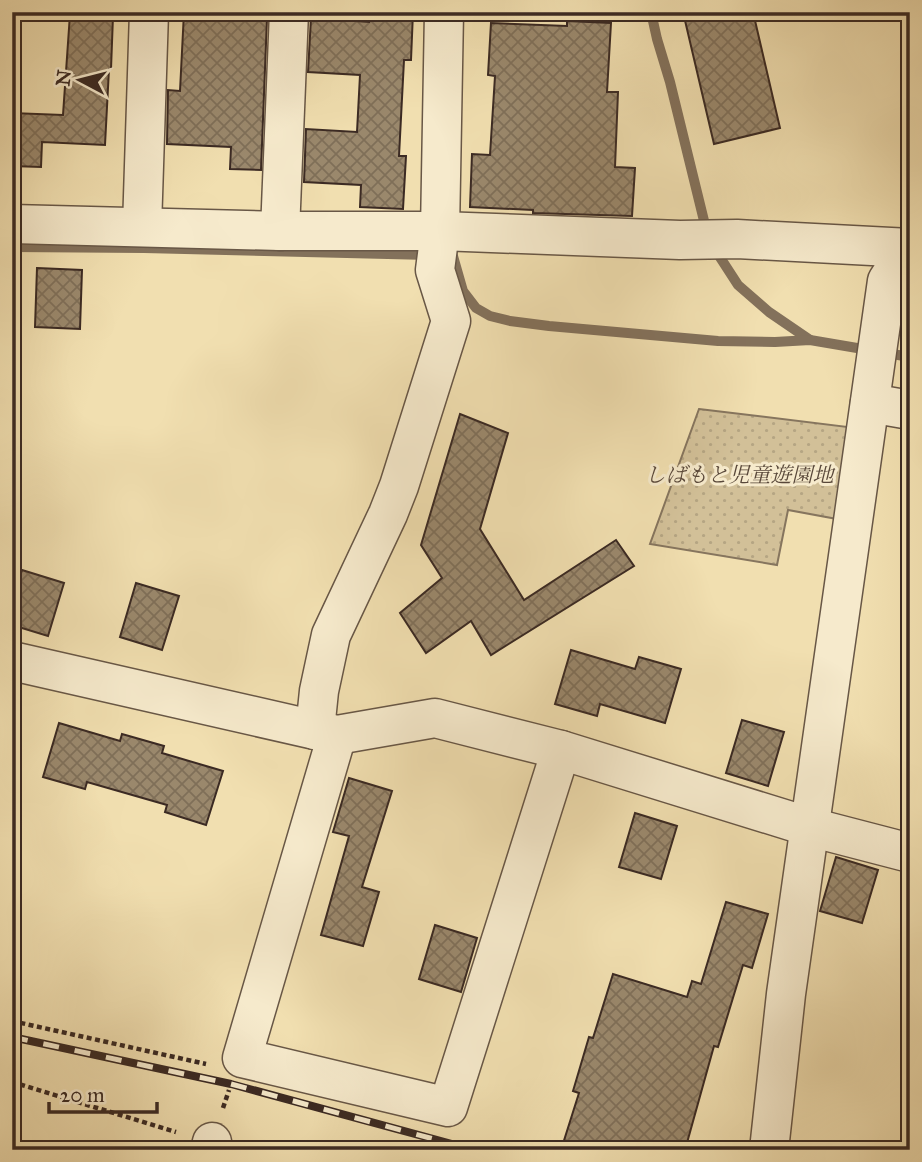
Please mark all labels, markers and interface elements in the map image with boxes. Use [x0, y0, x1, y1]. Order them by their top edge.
north arrow [46, 46, 116, 116]
text: N [51, 69, 76, 87]
park label: しばもと児童遊園地 [645, 462, 835, 488]
scale bar [49, 1071, 158, 1115]
text: 20 m [60, 1082, 105, 1108]

